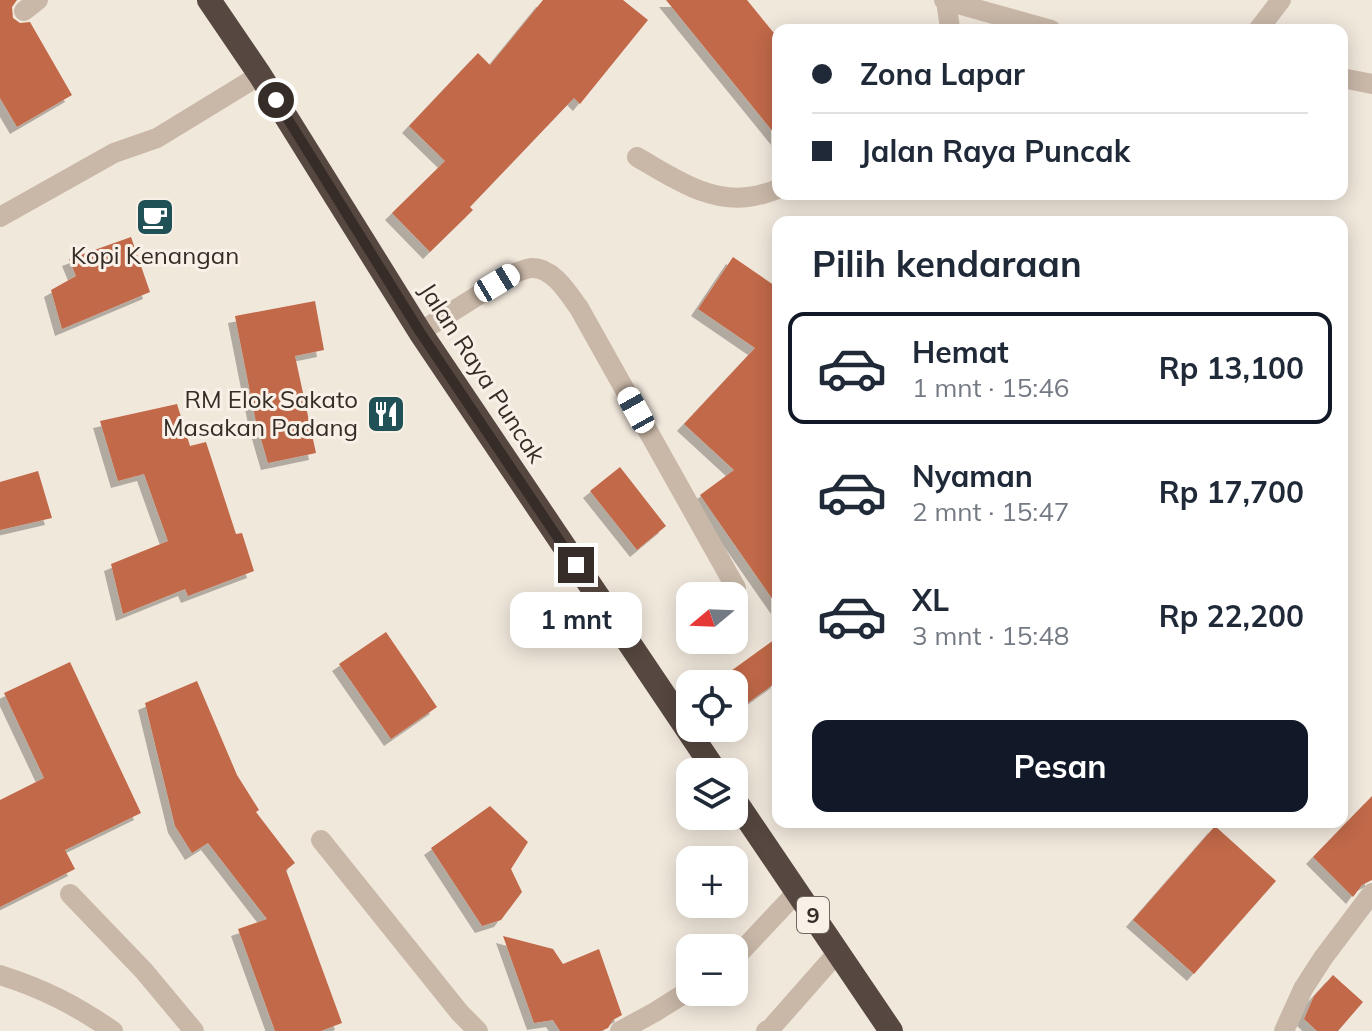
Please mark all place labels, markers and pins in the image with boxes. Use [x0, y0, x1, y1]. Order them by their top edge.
cafe icon: Kopi Kenangan [134, 196, 176, 238]
place label: Kopi Kenangan [71, 240, 239, 270]
place label: RM Elok Sakato Masakan Padang [163, 384, 358, 442]
restaurant icon: RM Elok Sakato Masakan Padang [365, 393, 407, 435]

